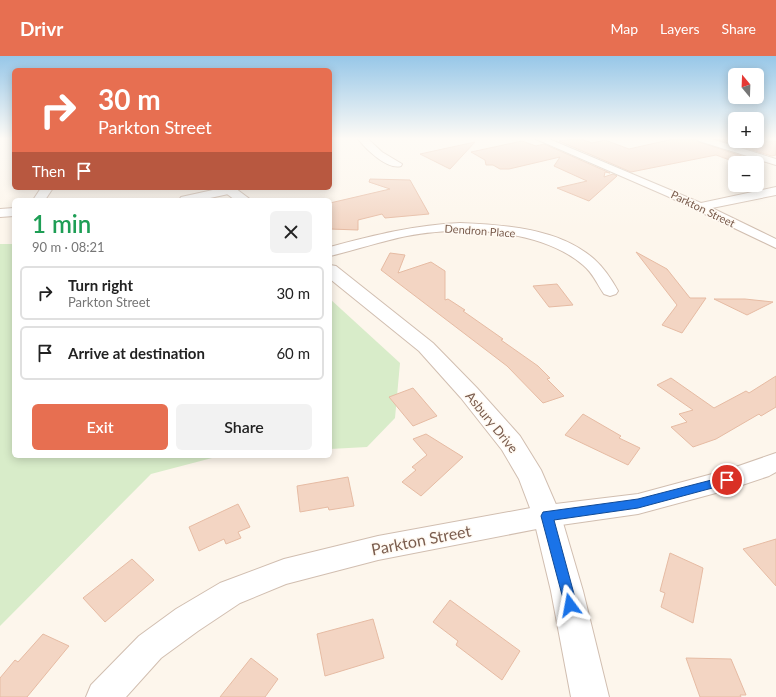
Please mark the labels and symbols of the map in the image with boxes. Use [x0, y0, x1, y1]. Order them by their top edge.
north arrow [728, 68, 764, 104]
street label: Parkton Street [669, 187, 737, 230]
street label: Dendron Place [444, 222, 516, 239]
street label: Asbury Drive [462, 388, 522, 456]
pin [710, 463, 744, 497]
street label: Parkton Street [369, 520, 473, 558]
position arrow [549, 584, 591, 626]

